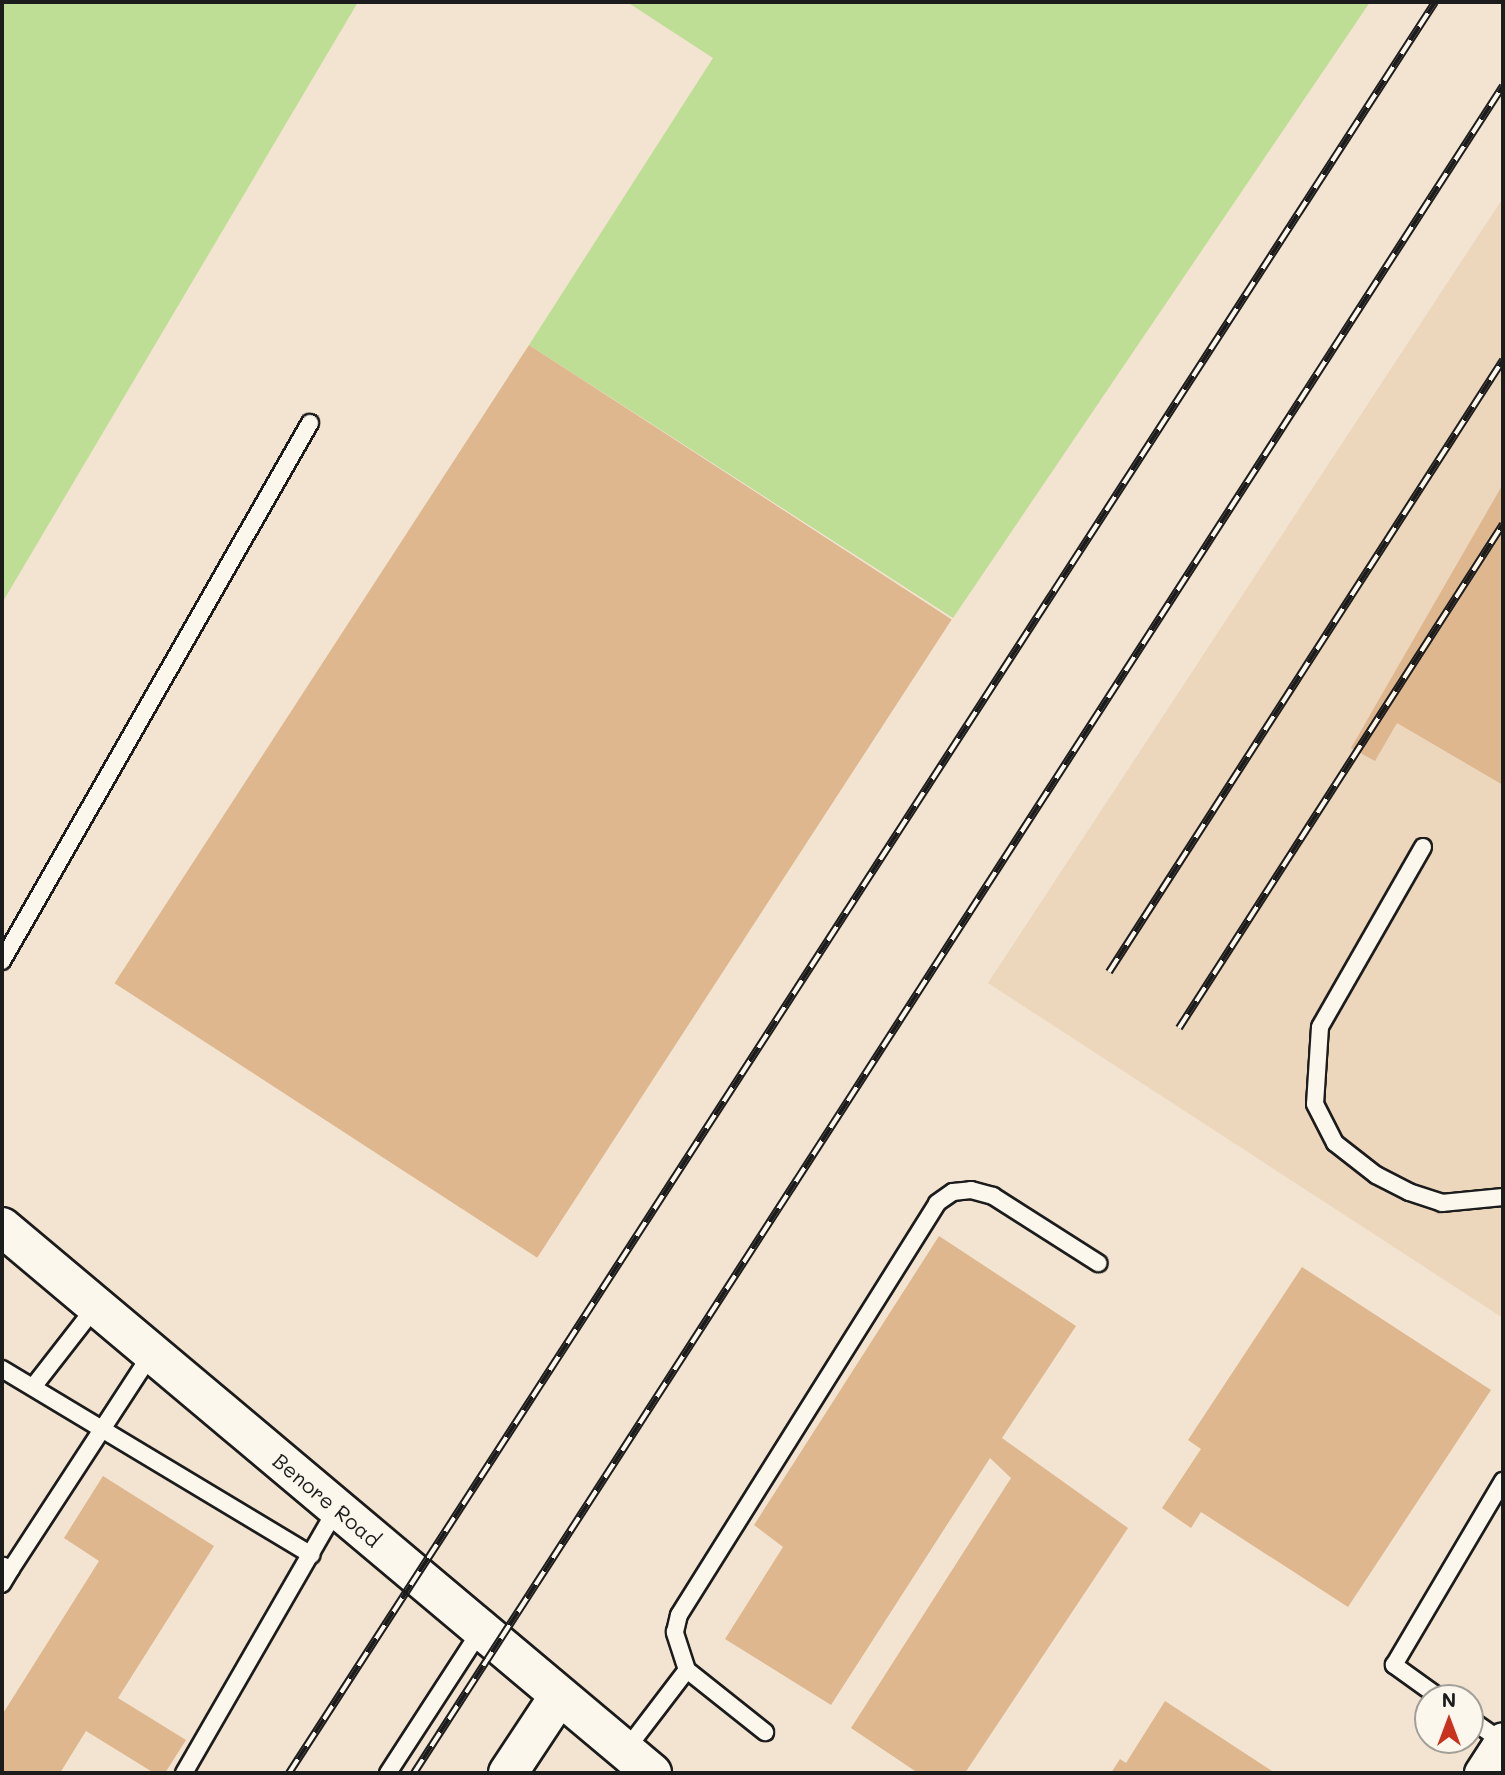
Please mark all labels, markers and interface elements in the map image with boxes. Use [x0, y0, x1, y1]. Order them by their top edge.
street label: Benore Road [268, 1448, 386, 1552]
north arrow [1414, 1684, 1484, 1754]
text: N [1442, 1687, 1456, 1712]

